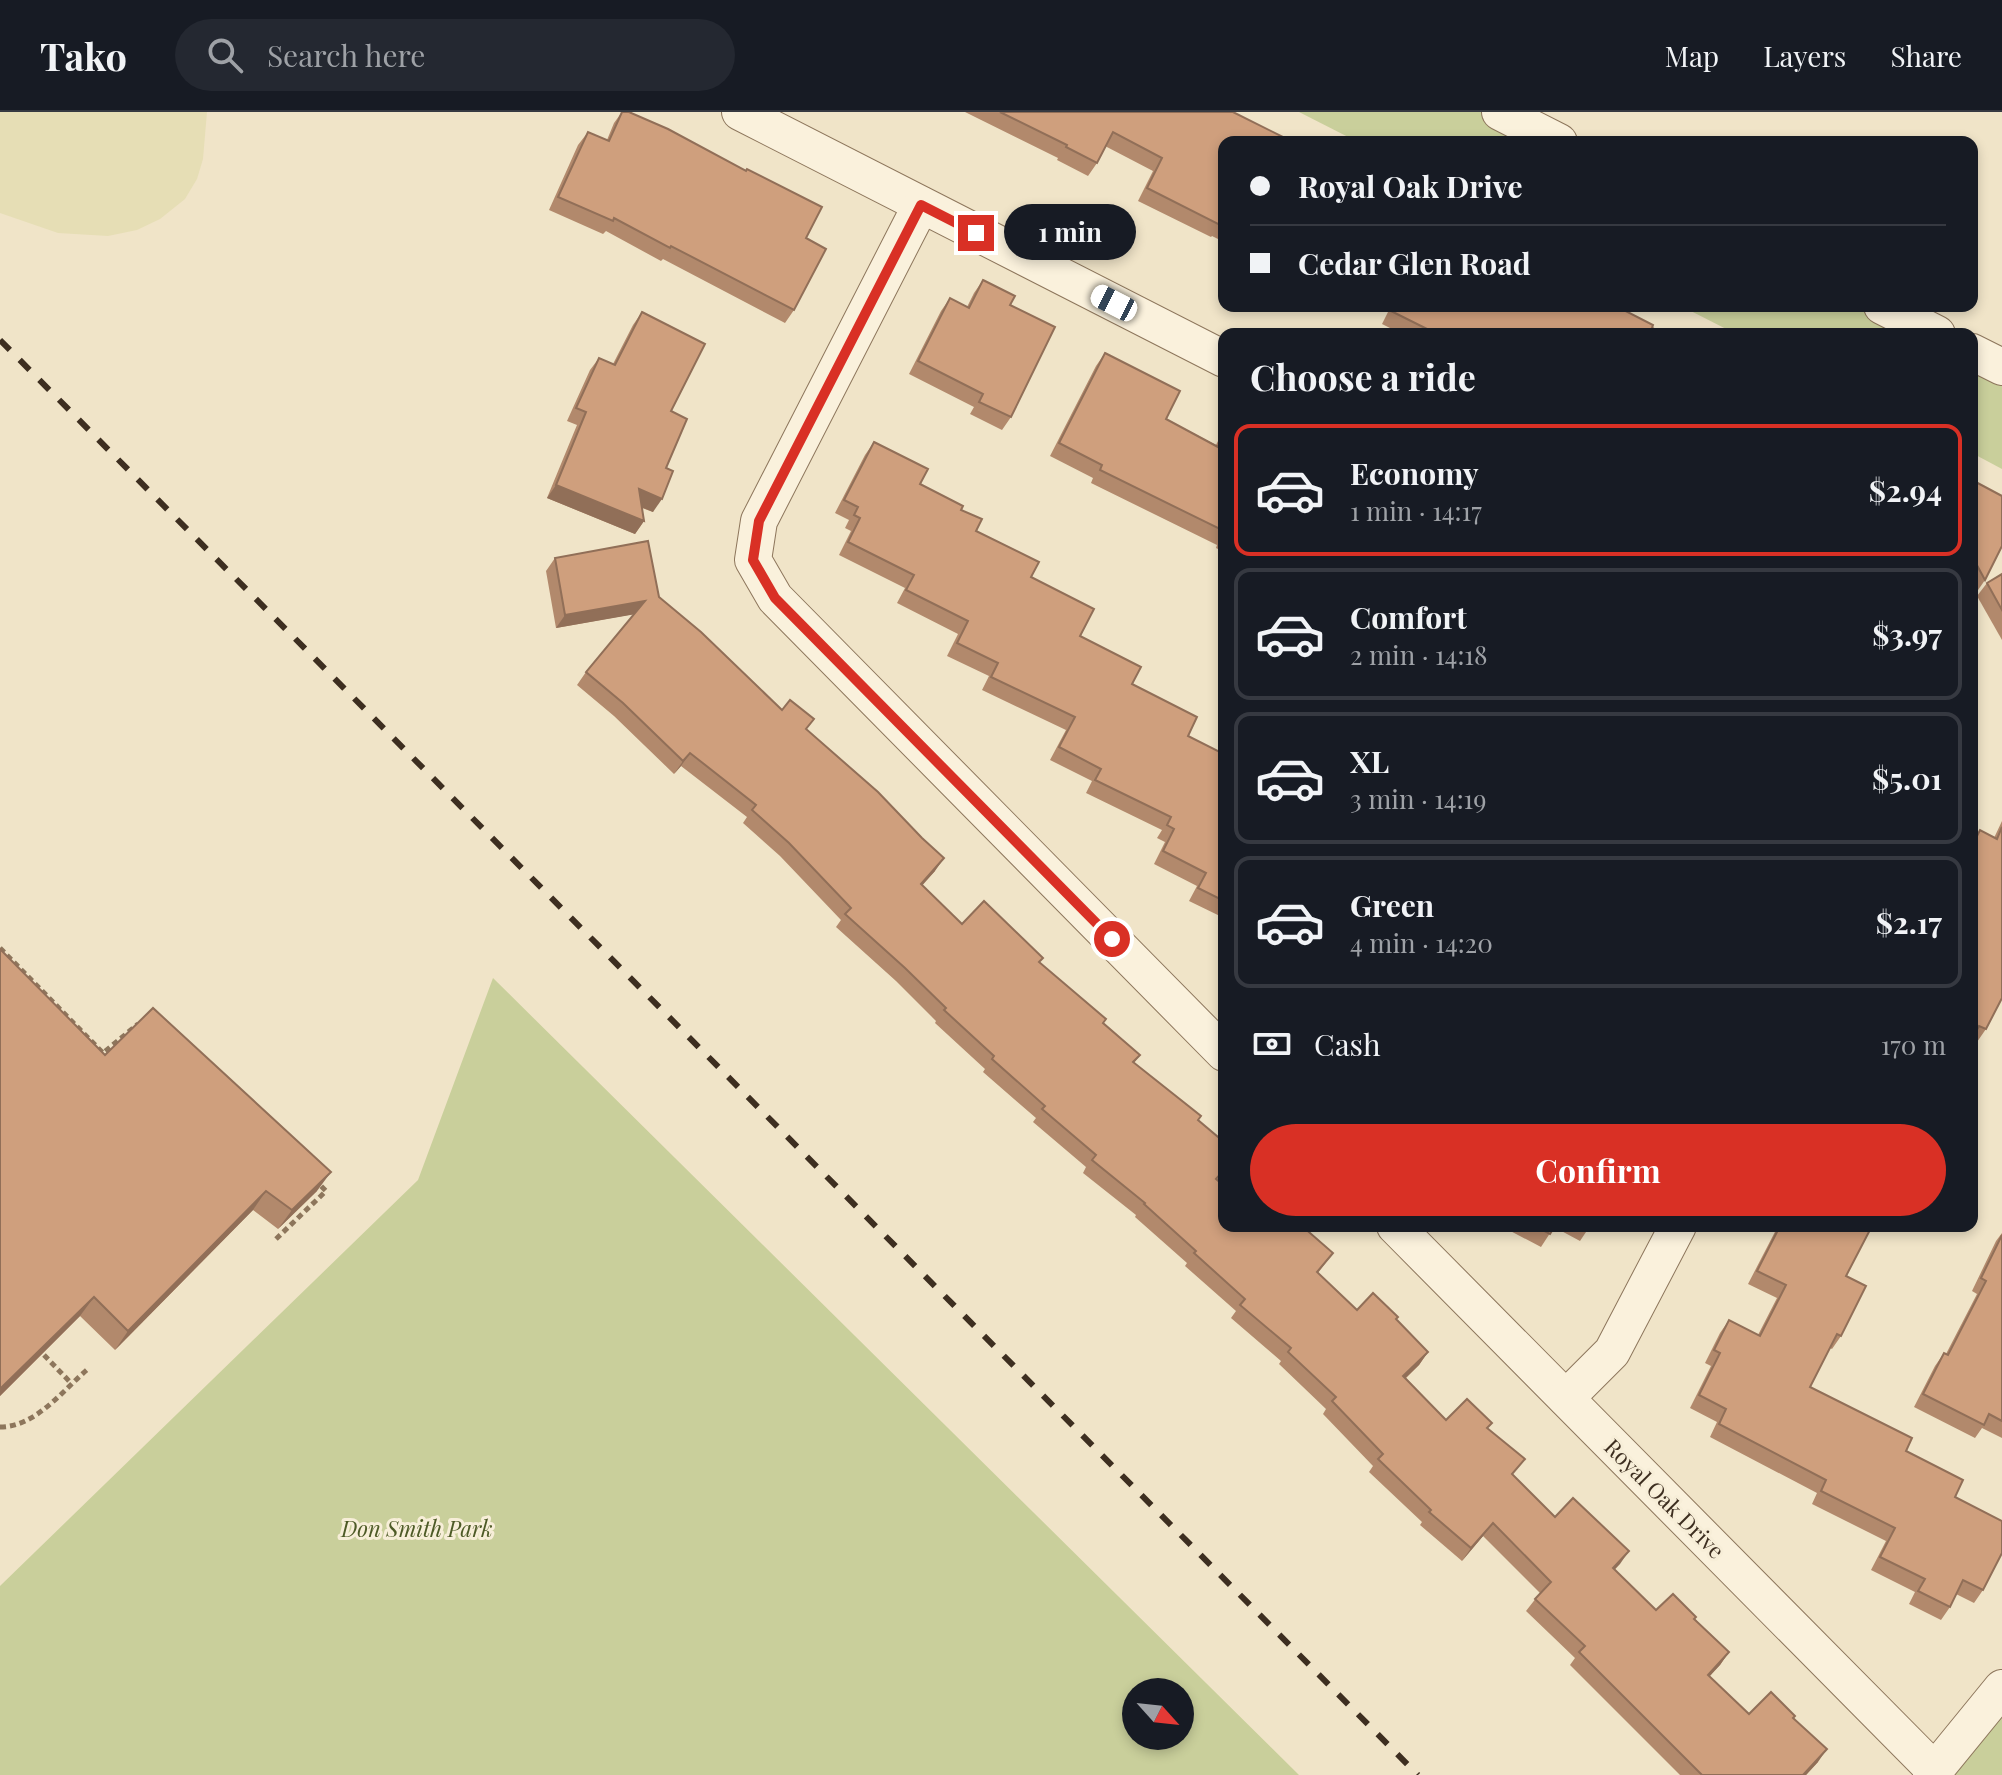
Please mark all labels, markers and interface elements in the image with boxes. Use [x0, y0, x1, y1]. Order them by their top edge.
search box [175, 19, 735, 91]
text: Tako [40, 30, 127, 81]
icon: search [203, 33, 247, 77]
text: Search here [267, 35, 426, 75]
text: Map [1665, 37, 1719, 74]
text: Layers [1763, 37, 1846, 74]
text: Share [1890, 37, 1962, 74]
text: Royal Oak Drive [1298, 166, 1523, 206]
callout: 1 min [1004, 205, 1136, 261]
text: 1 min [1038, 214, 1102, 249]
route end [958, 215, 994, 251]
text: Cedar Glen Road [1298, 243, 1531, 283]
car [1087, 281, 1141, 325]
text: Choose a ride [1250, 352, 1476, 400]
text: Economy [1350, 453, 1479, 493]
icon: car [1254, 454, 1326, 526]
text: $2.94 [1869, 470, 1942, 510]
text: 1 min · 14:17 [1350, 493, 1482, 528]
text: Comfort [1350, 597, 1467, 637]
icon: car [1254, 598, 1326, 670]
text: $3.97 [1872, 614, 1942, 654]
text: 2 min · 14:18 [1350, 637, 1488, 672]
text: XL [1350, 741, 1389, 781]
icon: car [1254, 742, 1326, 814]
text: $5.01 [1872, 758, 1942, 798]
text: 3 min · 14:19 [1350, 781, 1486, 816]
text: Green [1350, 885, 1434, 925]
icon: car [1254, 886, 1326, 958]
text: $2.17 [1876, 902, 1942, 942]
route start [1094, 921, 1130, 957]
text: 4 min · 14:20 [1350, 925, 1493, 960]
icon: cash [1250, 1022, 1294, 1066]
text: Cash [1314, 1024, 1381, 1064]
text: 170 m [1881, 1027, 1946, 1062]
button: Confirm [1250, 1124, 1946, 1216]
street label: Royal Oak Drive [1598, 1431, 1732, 1565]
park label: Don Smith Park [340, 1513, 493, 1543]
north arrow [1122, 1678, 1194, 1750]
map controls [1122, 1678, 1194, 1750]

